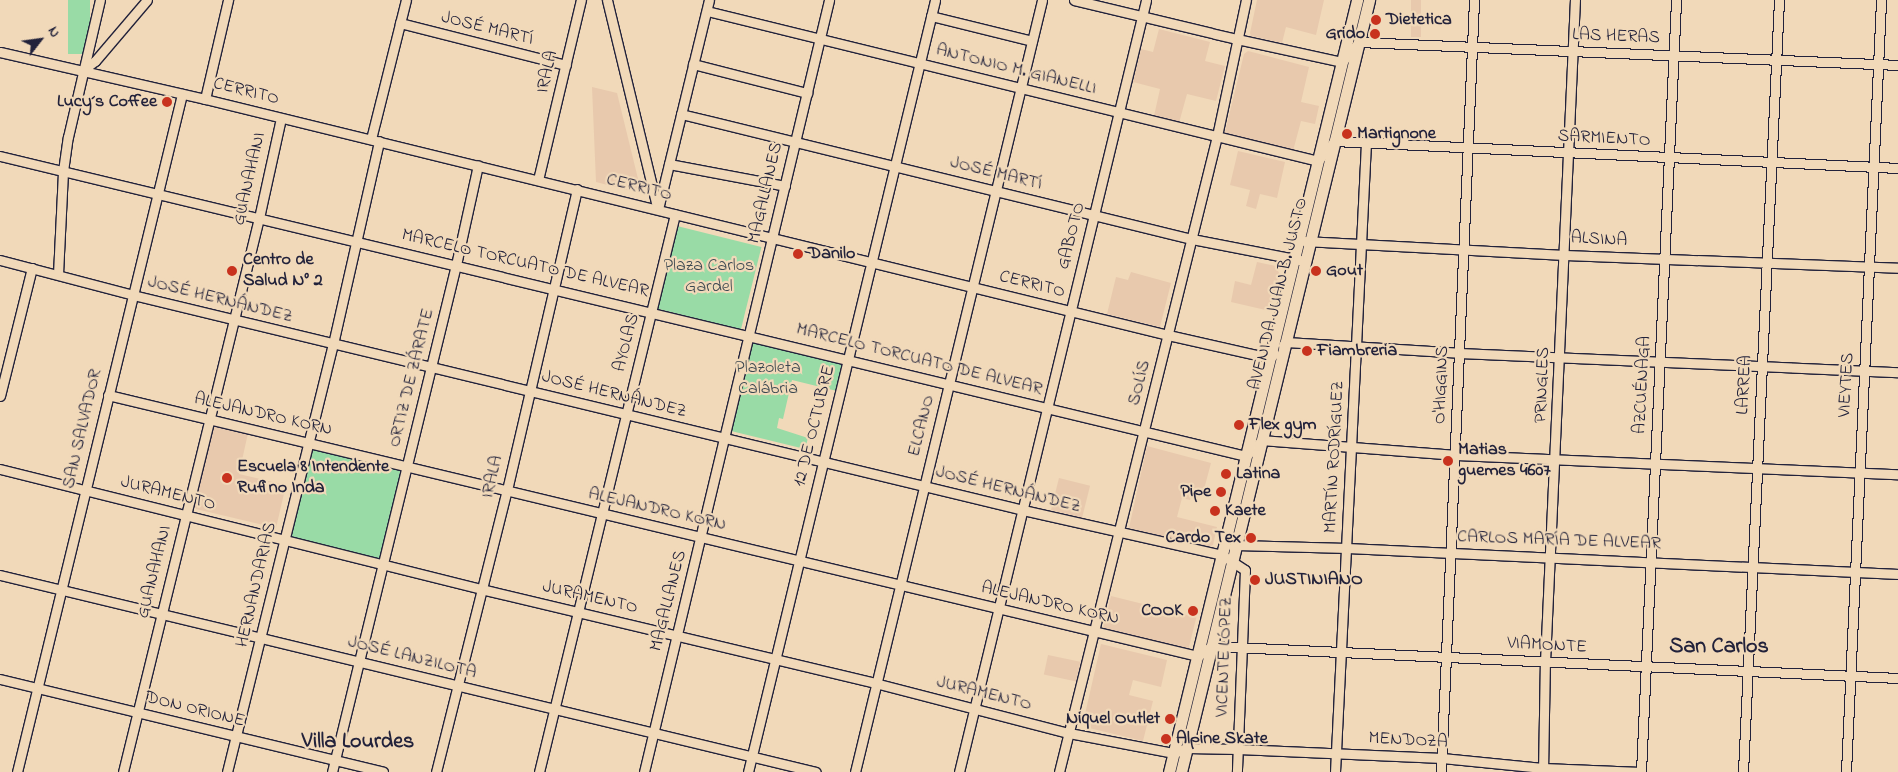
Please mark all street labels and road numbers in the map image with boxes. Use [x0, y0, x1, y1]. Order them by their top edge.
street label: JOSÉ MARTÍ [439, 7, 535, 51]
street label: LAS HERAS [1572, 25, 1660, 49]
street label: ANTONIO M. GIANELLI [934, 40, 1098, 100]
street label: IRALA [533, 49, 563, 95]
street label: CERRITO [211, 73, 281, 111]
street label: SARMIENTO [1557, 126, 1651, 152]
street label: GUANAHANI [229, 130, 271, 228]
street label: MAGALLANES [744, 140, 788, 246]
street label: JOSÉ MARTÍ [948, 152, 1044, 196]
street label: CERRITO [604, 169, 674, 207]
street label: AVENIDA JUAN B. JUSTO [1245, 195, 1313, 393]
street label: GABOTO [1053, 200, 1091, 272]
street label: MARCELO TORCUATO DE ALVEAR [399, 225, 651, 303]
street label: ALSINA [1570, 228, 1628, 252]
street label: CERRITO [997, 266, 1067, 304]
street label: JOSÉ HERNÁNDEZ [145, 272, 295, 328]
street label: ORTIZ DE ZÁRATE [384, 306, 440, 450]
street label: AYOLAS [609, 312, 645, 374]
street label: MARCELO TORCUATO DE ALVEAR [794, 319, 1044, 401]
street label: AZCUÉNAGA [1630, 335, 1656, 435]
street label: O'HIGGINS [1430, 345, 1454, 425]
street label: PRINGLES [1531, 347, 1555, 423]
street label: VIEYTES [1835, 352, 1859, 418]
street label: LARREA [1733, 355, 1757, 415]
street label: SOLÍS [1124, 358, 1156, 408]
street label: 12 DE OCTUBRE [790, 363, 840, 489]
street label: SAN SALVADOR [59, 367, 107, 491]
street label: JOSÉ HERNÁNDEZ [539, 367, 689, 423]
street label: MARTÍN RODRÍGUEZ [1320, 380, 1350, 534]
street label: ALEJANDRO KORN [192, 389, 334, 441]
street label: ELCANO [904, 393, 940, 459]
street label: IRALA [478, 454, 508, 500]
street label: JOSÉ HERNÁNDEZ [933, 462, 1083, 518]
street label: JURAMENTO [118, 472, 218, 516]
street label: ALEJANDRO KORN [586, 484, 728, 536]
street label: HERNANDARIAS [232, 520, 282, 650]
street label: GUANAHANI [133, 523, 177, 621]
street label: CARLOS MARÍA DE ALVEAR [1457, 527, 1661, 555]
street label: MAGALLANES [646, 548, 692, 654]
street label: JURAMENTO [540, 577, 640, 619]
street label: ALEJANDRO KORN [979, 578, 1121, 630]
street label: VICENTE LÓPEZ [1212, 597, 1238, 717]
street label: JOSÉ LANZILOTA [345, 632, 479, 684]
street label: VIAMONTE [1507, 633, 1587, 659]
street label: JURAMENTO [934, 672, 1034, 716]
street label: DON ORIONE [143, 687, 247, 733]
street label: MENDOZA [1368, 728, 1448, 754]

